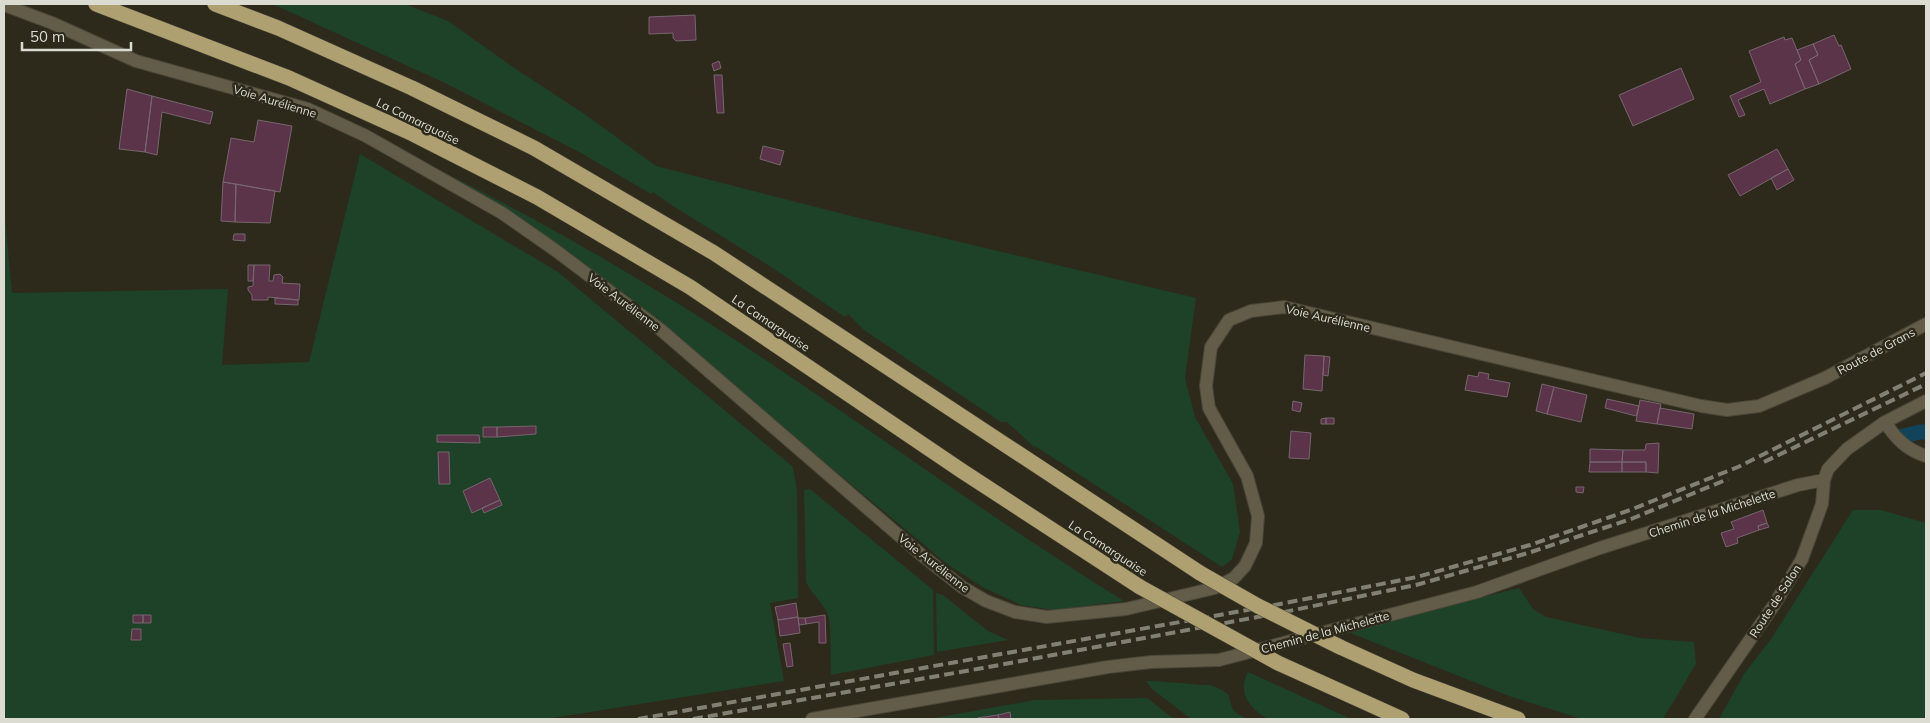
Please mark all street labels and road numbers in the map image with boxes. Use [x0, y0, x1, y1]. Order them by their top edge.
street label: Voie Aurélienne [231, 81, 319, 121]
street label: La Camarguaise [374, 94, 462, 148]
street label: Voie Aurélienne [585, 270, 663, 334]
street label: La Camarguaise [729, 291, 813, 355]
street label: Voie Aurélienne [1284, 301, 1372, 335]
street label: Route de Grans [1835, 324, 1917, 378]
street label: Chemin de la Michelette [1647, 485, 1777, 541]
street label: La Camarguaise [1066, 517, 1150, 579]
street label: Voie Aurélienne [895, 530, 973, 596]
street label: Route de Salon [1746, 562, 1804, 640]
street label: Chemin de la Michelette [1259, 608, 1391, 656]

